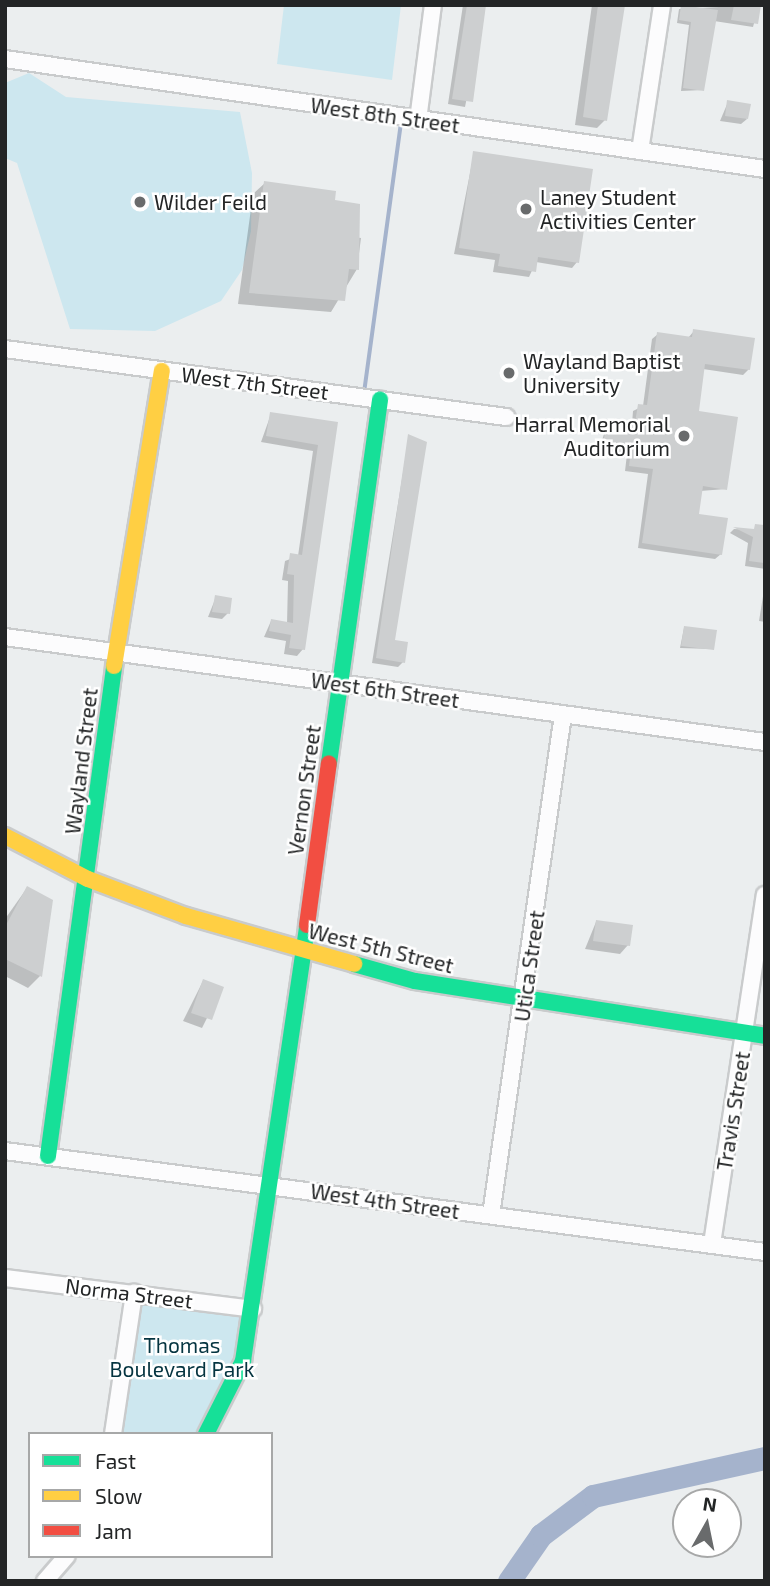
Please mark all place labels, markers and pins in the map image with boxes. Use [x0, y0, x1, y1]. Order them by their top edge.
place label: Laney Student Activities Center [540, 184, 696, 234]
place label: Wilder Feild [154, 189, 268, 215]
marker: Wilder Feild [132, 194, 148, 210]
marker: Laney Student Activities Center [518, 201, 534, 217]
place label: Wayland Baptist University [523, 348, 681, 398]
marker: Wayland Baptist University [501, 365, 517, 381]
place label: Harral Memorial Auditorium [514, 411, 670, 461]
marker: Harral Memorial Auditorium [676, 428, 692, 444]

